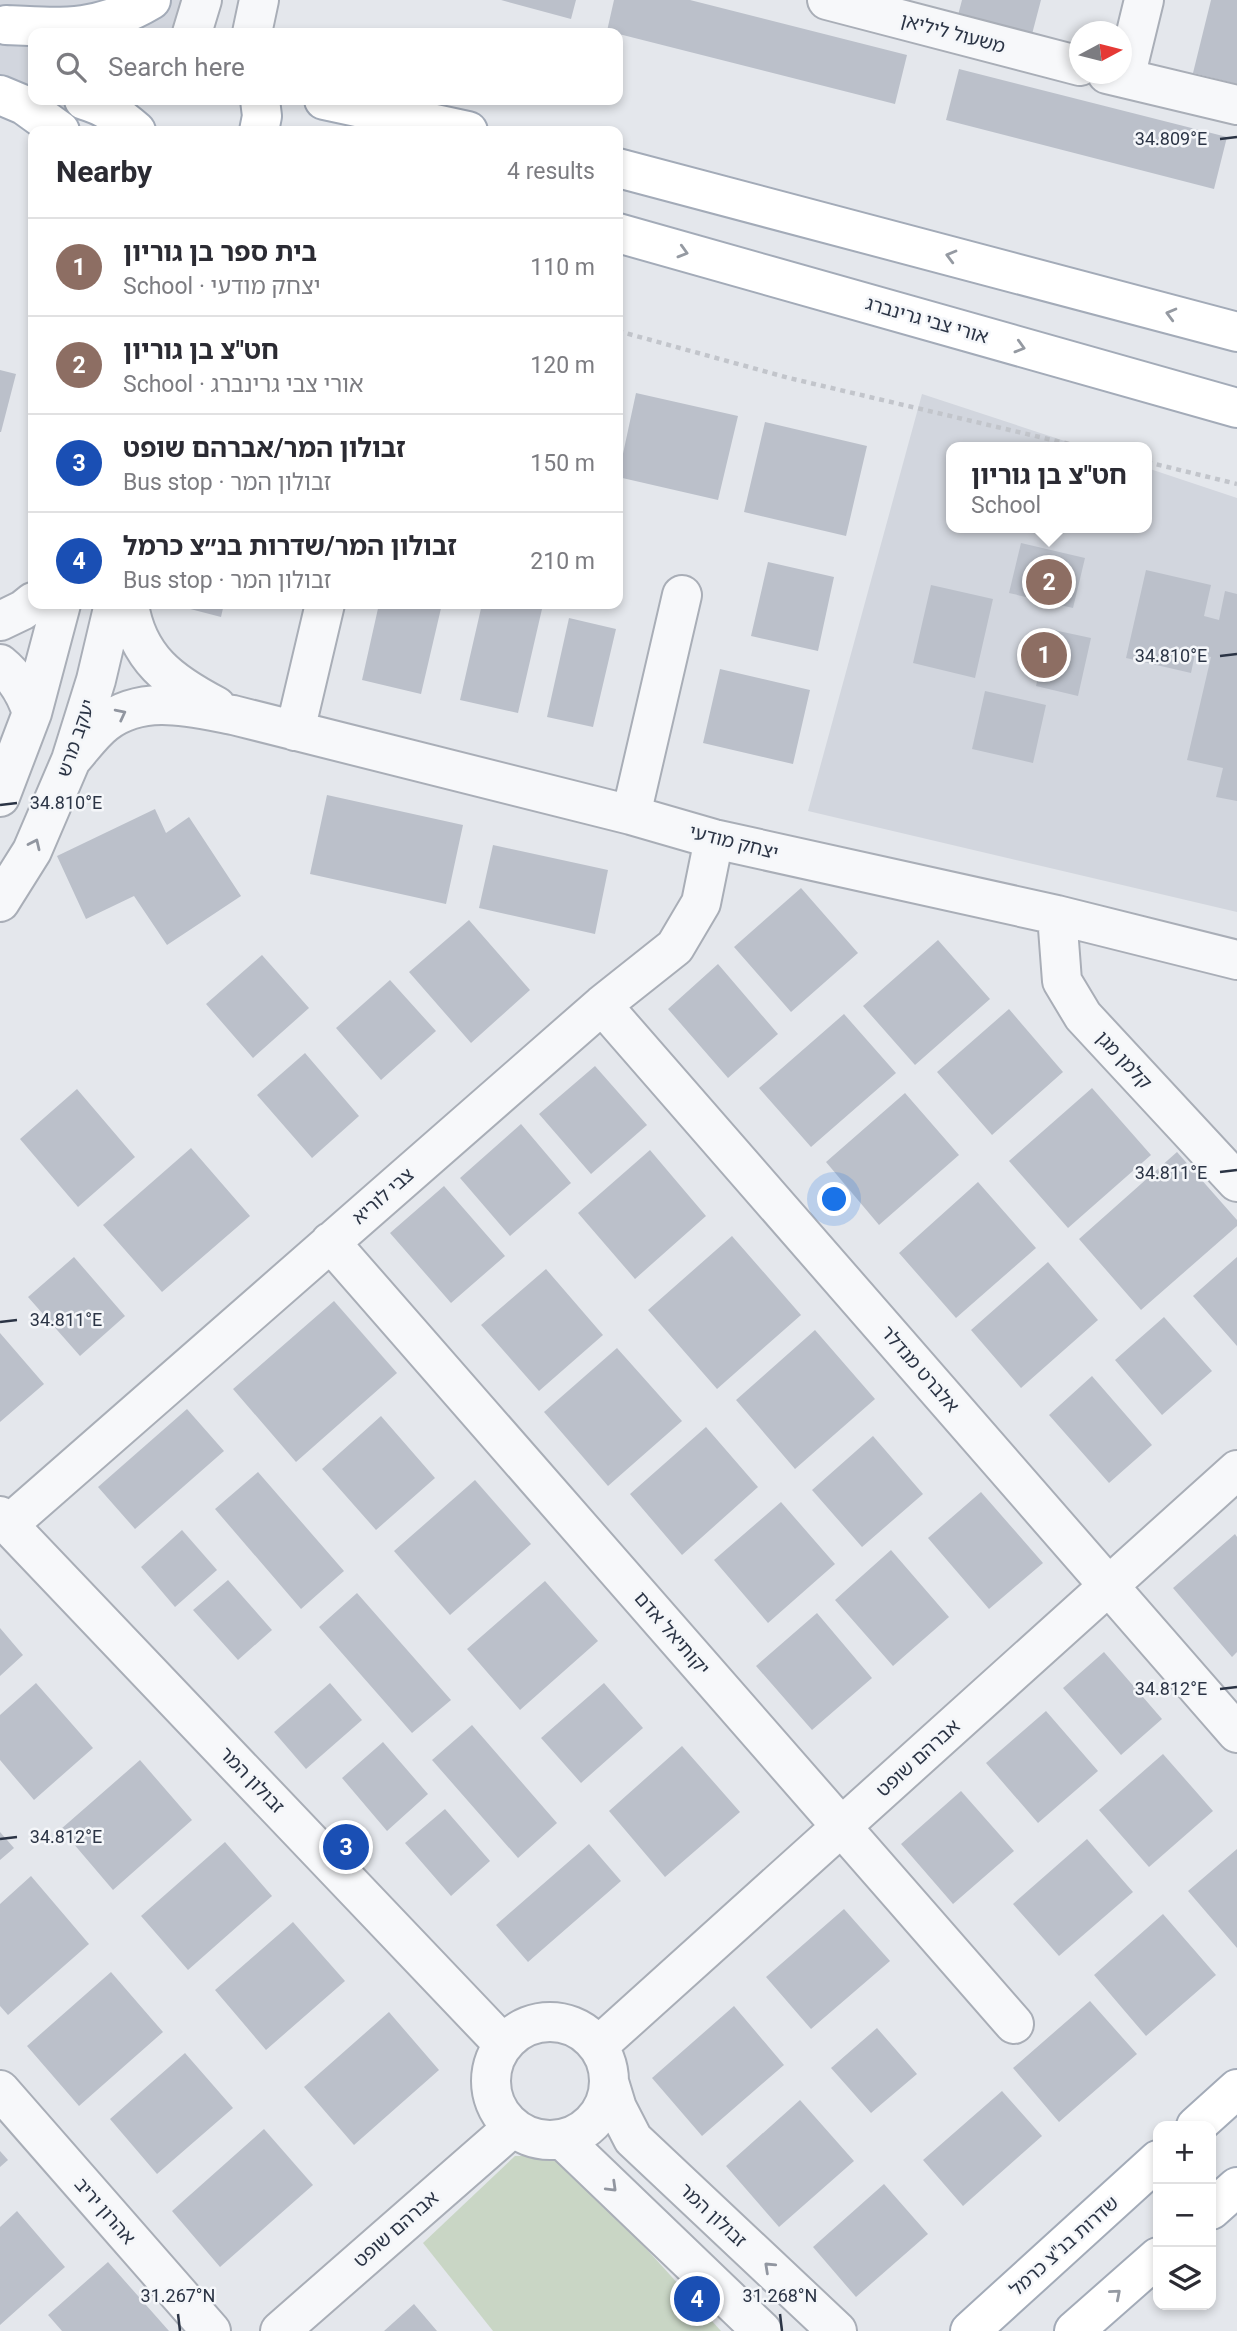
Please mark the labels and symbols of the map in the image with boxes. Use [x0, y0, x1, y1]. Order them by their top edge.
street label: משעול ליליאן [898, 8, 1008, 58]
north arrow [1069, 21, 1132, 84]
text: 34.809°E [1135, 128, 1207, 149]
one-way arrow [677, 244, 689, 258]
one-way arrow [945, 250, 957, 264]
street label: אורי צבי גרינברג [863, 292, 991, 348]
one-way arrow [1165, 308, 1177, 322]
one-way arrow [1014, 338, 1026, 353]
pin: 2 [1026, 556, 1072, 608]
pin: 1 [1021, 629, 1067, 681]
text: 34.810°E [1135, 645, 1207, 666]
street label: יעקב מרש [52, 696, 100, 780]
one-way arrow [114, 709, 126, 723]
text: 34.810°E [30, 792, 102, 813]
street label: יצחק מודעי [687, 820, 781, 864]
one-way arrow [27, 839, 41, 851]
street label: קלמן מגן [1091, 1026, 1157, 1094]
text: 34.811°E [1135, 1162, 1207, 1183]
street label: צבי לוריא [347, 1163, 419, 1229]
your location [817, 1182, 851, 1216]
text: 34.811°E [30, 1309, 102, 1330]
street label: אלברט מנדלר [876, 1321, 964, 1417]
street label: יקותיאל אדם [630, 1587, 714, 1679]
text: 34.812°E [1135, 1678, 1207, 1699]
street label: אברהם שופט [871, 1714, 965, 1802]
street label: זבולון המר [215, 1742, 289, 1818]
pin: 3 [323, 1821, 369, 1873]
text: 34.812°E [30, 1826, 102, 1847]
street label: אהרון יריב [70, 2173, 140, 2249]
street label: זבולון המר [675, 2178, 751, 2252]
one-way arrow [604, 2179, 617, 2192]
street label: אברהם שופט [349, 2186, 443, 2272]
street label: שדרות בנ"צ כרמל [1005, 2191, 1123, 2301]
one-way arrow [764, 2263, 777, 2276]
pin: 4 [674, 2273, 720, 2325]
text: 31.267°N [141, 2285, 215, 2306]
text: 31.268°N [743, 2285, 817, 2306]
one-way arrow [1108, 2290, 1121, 2302]

